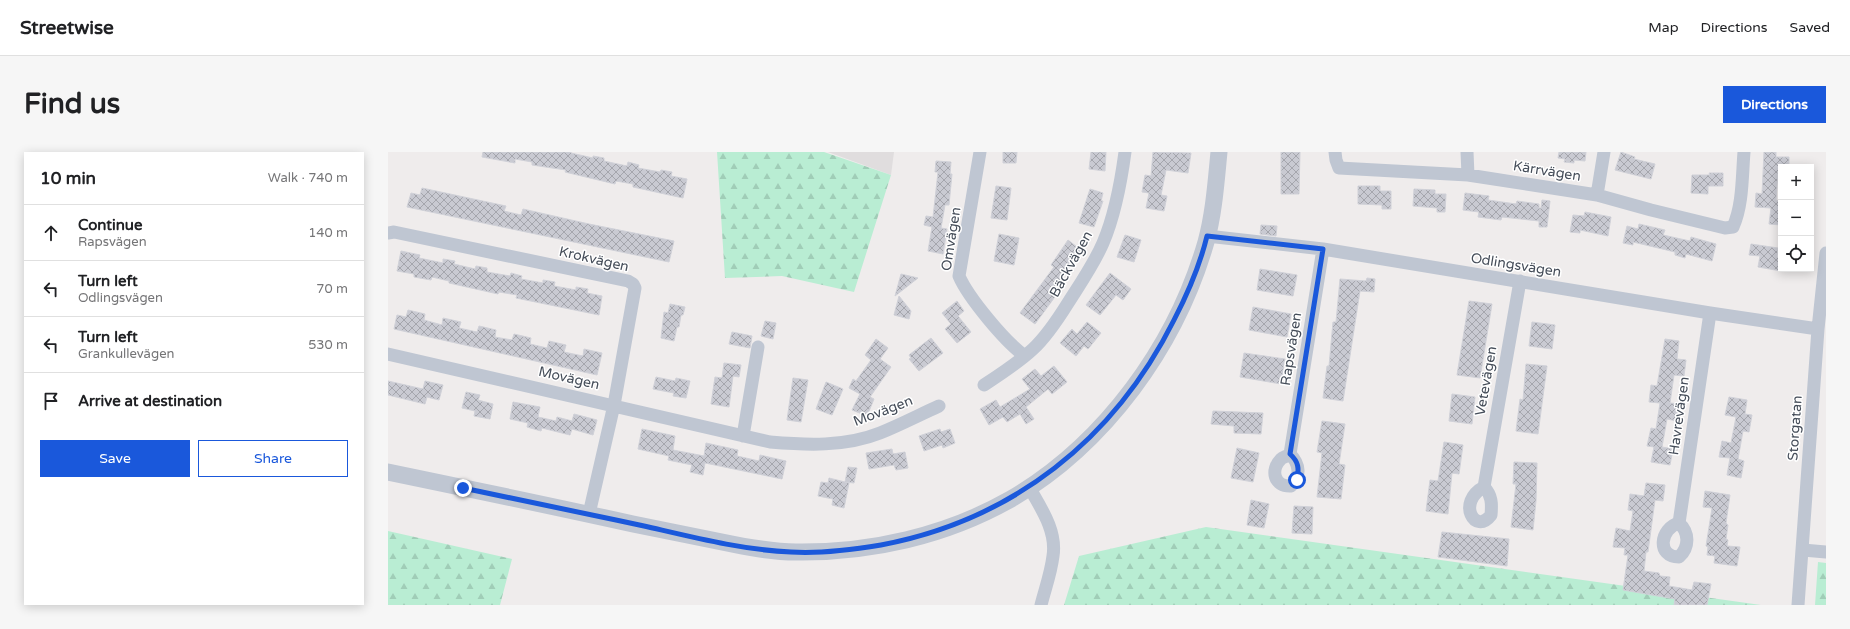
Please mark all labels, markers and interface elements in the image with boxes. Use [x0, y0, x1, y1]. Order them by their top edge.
text: Streetwise [20, 17, 114, 39]
text: Map [1648, 19, 1679, 36]
text: Directions [1701, 19, 1768, 36]
text: Saved [1790, 19, 1830, 36]
button: Directions [1723, 86, 1826, 123]
text: Find us [24, 87, 120, 121]
street label: Kärrvägen [1512, 157, 1582, 185]
map controls [1778, 164, 1814, 272]
button: + [1778, 164, 1814, 200]
text: 10 min [40, 168, 96, 189]
text: Walk · 740 m [268, 170, 348, 186]
button: − [1778, 200, 1814, 236]
street label: Omvägen [938, 206, 964, 272]
text: Continue [78, 216, 142, 234]
icon: ahead [40, 222, 62, 244]
text: 140 m [308, 225, 348, 241]
street label: Bäckvägen [1046, 228, 1096, 300]
text: Rapsvägen [78, 234, 147, 250]
button: locate [1778, 236, 1814, 272]
street label: Krokvägen [557, 243, 631, 275]
street label: Odlingsvägen [1470, 249, 1562, 281]
text: Turn left [78, 272, 138, 290]
icon: left [40, 278, 62, 300]
text: 70 m [316, 281, 348, 297]
text: Odlingsvägen [78, 290, 163, 306]
street label: Rapsvägen [1277, 311, 1305, 387]
text: Turn left [78, 328, 138, 346]
icon: left [40, 334, 62, 356]
text: 530 m [308, 337, 348, 353]
street label: Vetevägen [1472, 345, 1500, 417]
text: Grankullevägen [78, 346, 174, 362]
street label: Movägen [537, 363, 601, 393]
street label: Havrevägen [1665, 376, 1693, 456]
icon: arrive [40, 390, 62, 412]
text: Arrive at destination [78, 392, 222, 410]
street label: Movägen [851, 392, 915, 430]
street label: Storgatan [1784, 395, 1806, 461]
button: Save [40, 440, 190, 477]
button: Share [198, 440, 348, 477]
route start [1288, 471, 1306, 489]
route end [454, 479, 472, 497]

